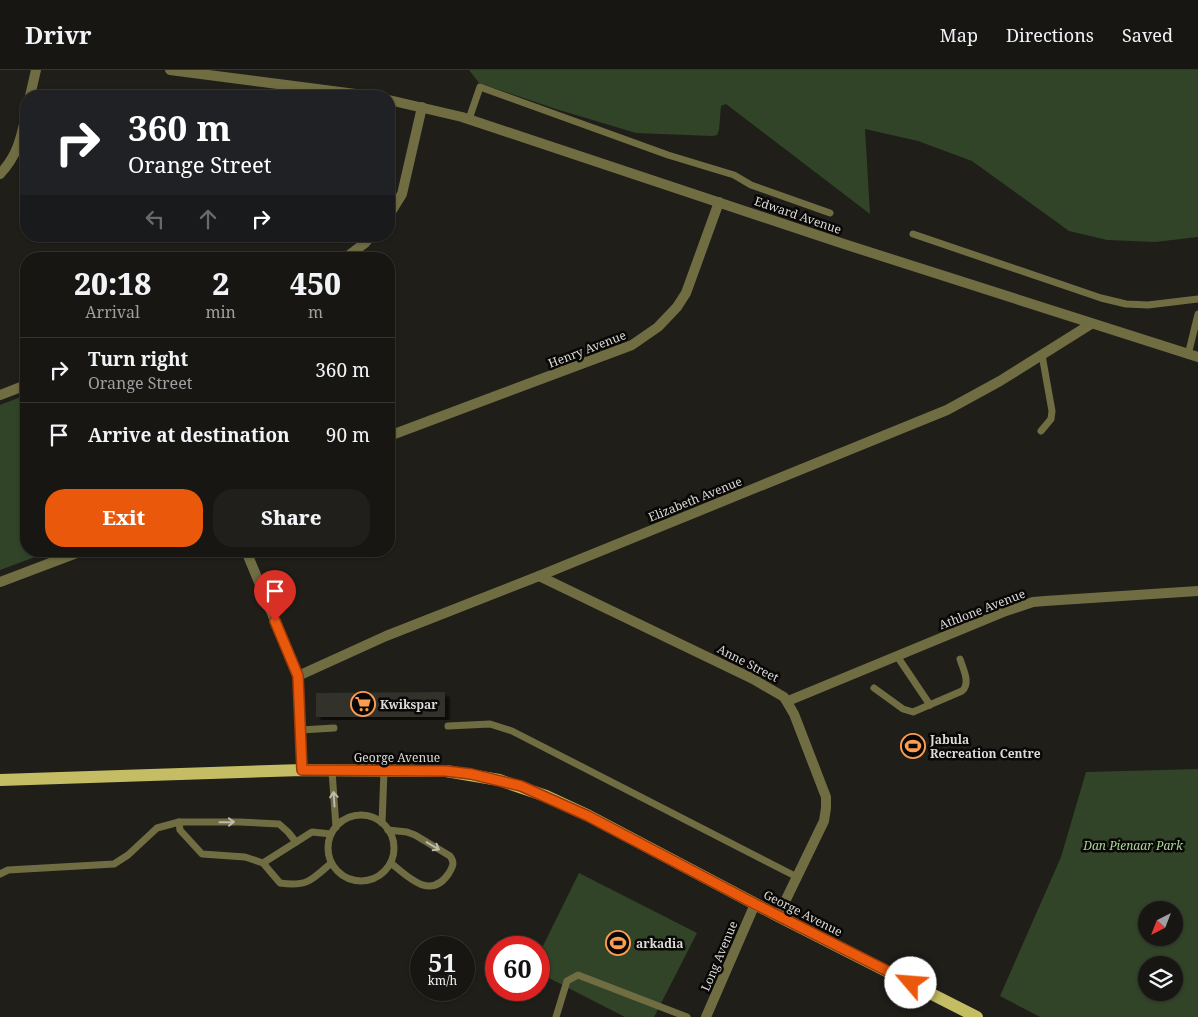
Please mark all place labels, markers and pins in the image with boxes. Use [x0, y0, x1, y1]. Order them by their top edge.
pin [254, 570, 296, 621]
supermarket icon: Kwikspar [350, 691, 376, 717]
place label: Kwikspar [380, 696, 438, 713]
place label: Jabula Recreation Centre [929, 731, 1041, 762]
sports icon: Jabula Recreation Centre [900, 733, 926, 759]
sports icon: arkadia [605, 930, 631, 956]
place label: arkadia [636, 935, 684, 952]

